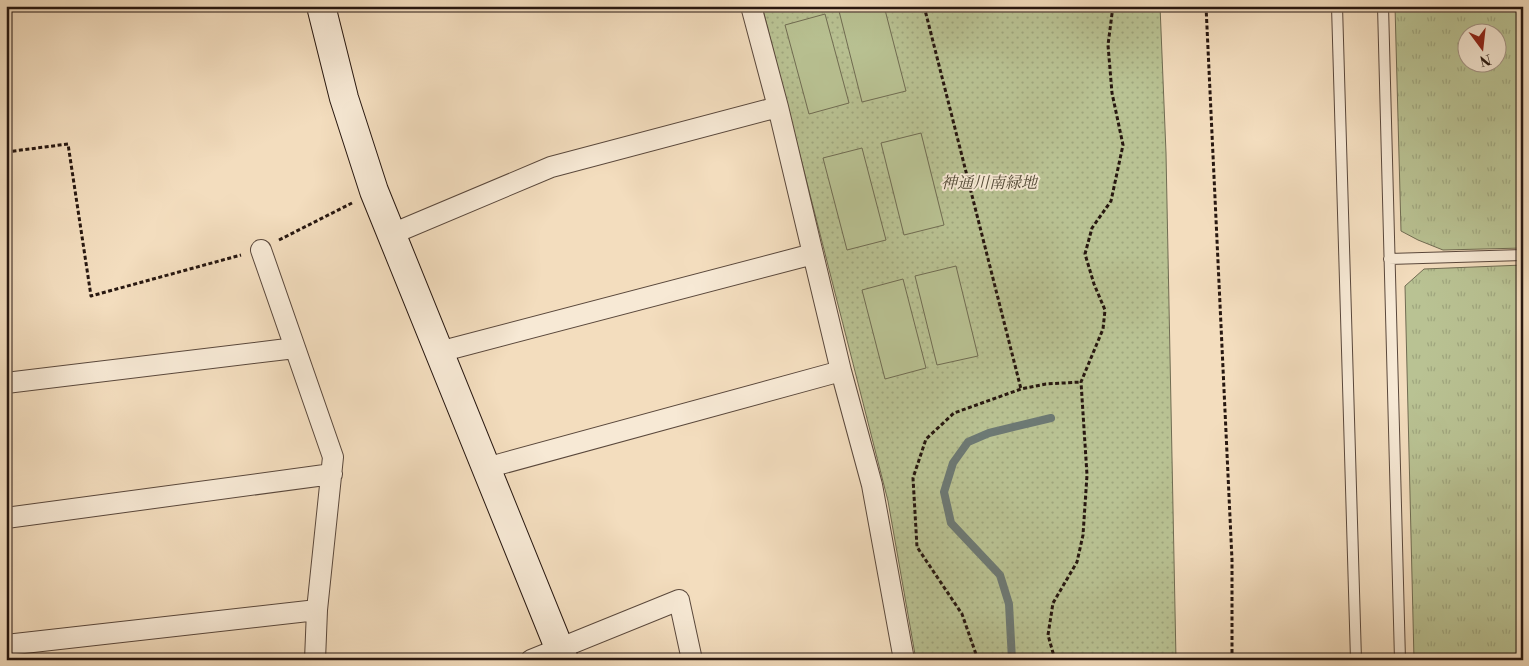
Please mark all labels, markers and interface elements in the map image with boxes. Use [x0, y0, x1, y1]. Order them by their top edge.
north arrow [1456, 22, 1506, 72]
text: N [1477, 49, 1493, 70]
park label: 神通川南緑地 [941, 173, 1039, 193]

